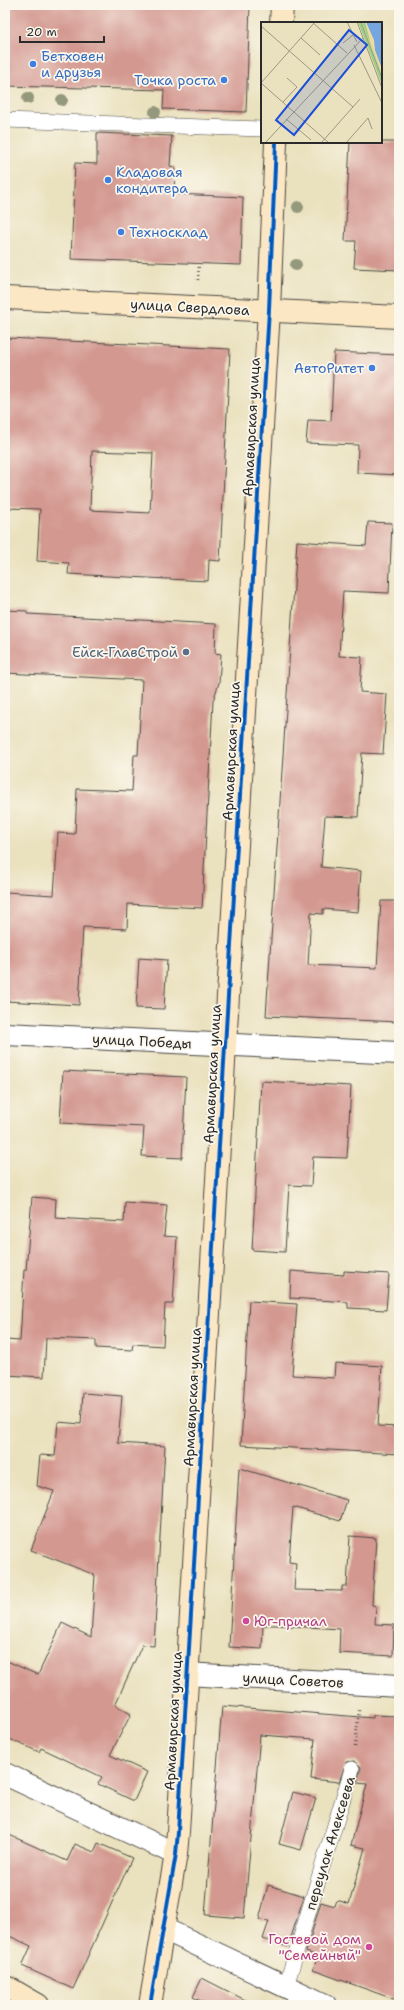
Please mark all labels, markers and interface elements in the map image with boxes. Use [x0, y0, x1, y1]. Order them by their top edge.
scale bar [20, 18, 104, 44]
inset map [261, 22, 382, 143]
text: 20 m [26, 24, 57, 40]
place label: Бетховен и друзья [41, 47, 104, 81]
marker: Бетховен и друзья [28, 59, 38, 69]
place label: Точка роста [134, 71, 216, 89]
marker: Точка роста [219, 75, 229, 85]
place label: Кладовая кондитера [116, 163, 188, 197]
marker: Кладовая кондитера [103, 175, 113, 185]
place label: Техносклад [129, 223, 208, 241]
marker: Техносклад [116, 227, 126, 237]
street label: улица Свердлова [130, 295, 250, 319]
street label: Армавирская улица [238, 357, 264, 497]
place label: АвтоРитет [294, 359, 365, 377]
marker: АвтоРитет [367, 363, 377, 373]
place label: Ейск-ГлавСтрой [72, 643, 178, 661]
marker: Ейск-ГлавСтрой [181, 647, 191, 657]
street label: Армавирская улица [218, 681, 244, 821]
street label: Армавирская улица [199, 1004, 225, 1144]
street label: улица Победы [92, 1029, 192, 1053]
street label: Армавирская улица [179, 1327, 205, 1467]
place label: Юг-причал [254, 1612, 327, 1630]
marker: Юг-причал [241, 1616, 251, 1626]
street label: Армавирская улица [160, 1651, 186, 1791]
street label: улица Советов [242, 1668, 344, 1692]
street label: переулок Алексеева [301, 1773, 359, 1912]
place label: Гостевой дом "Семейный" [268, 1930, 361, 1964]
marker: Гостевой дом "Семейный" [364, 1942, 374, 1952]

